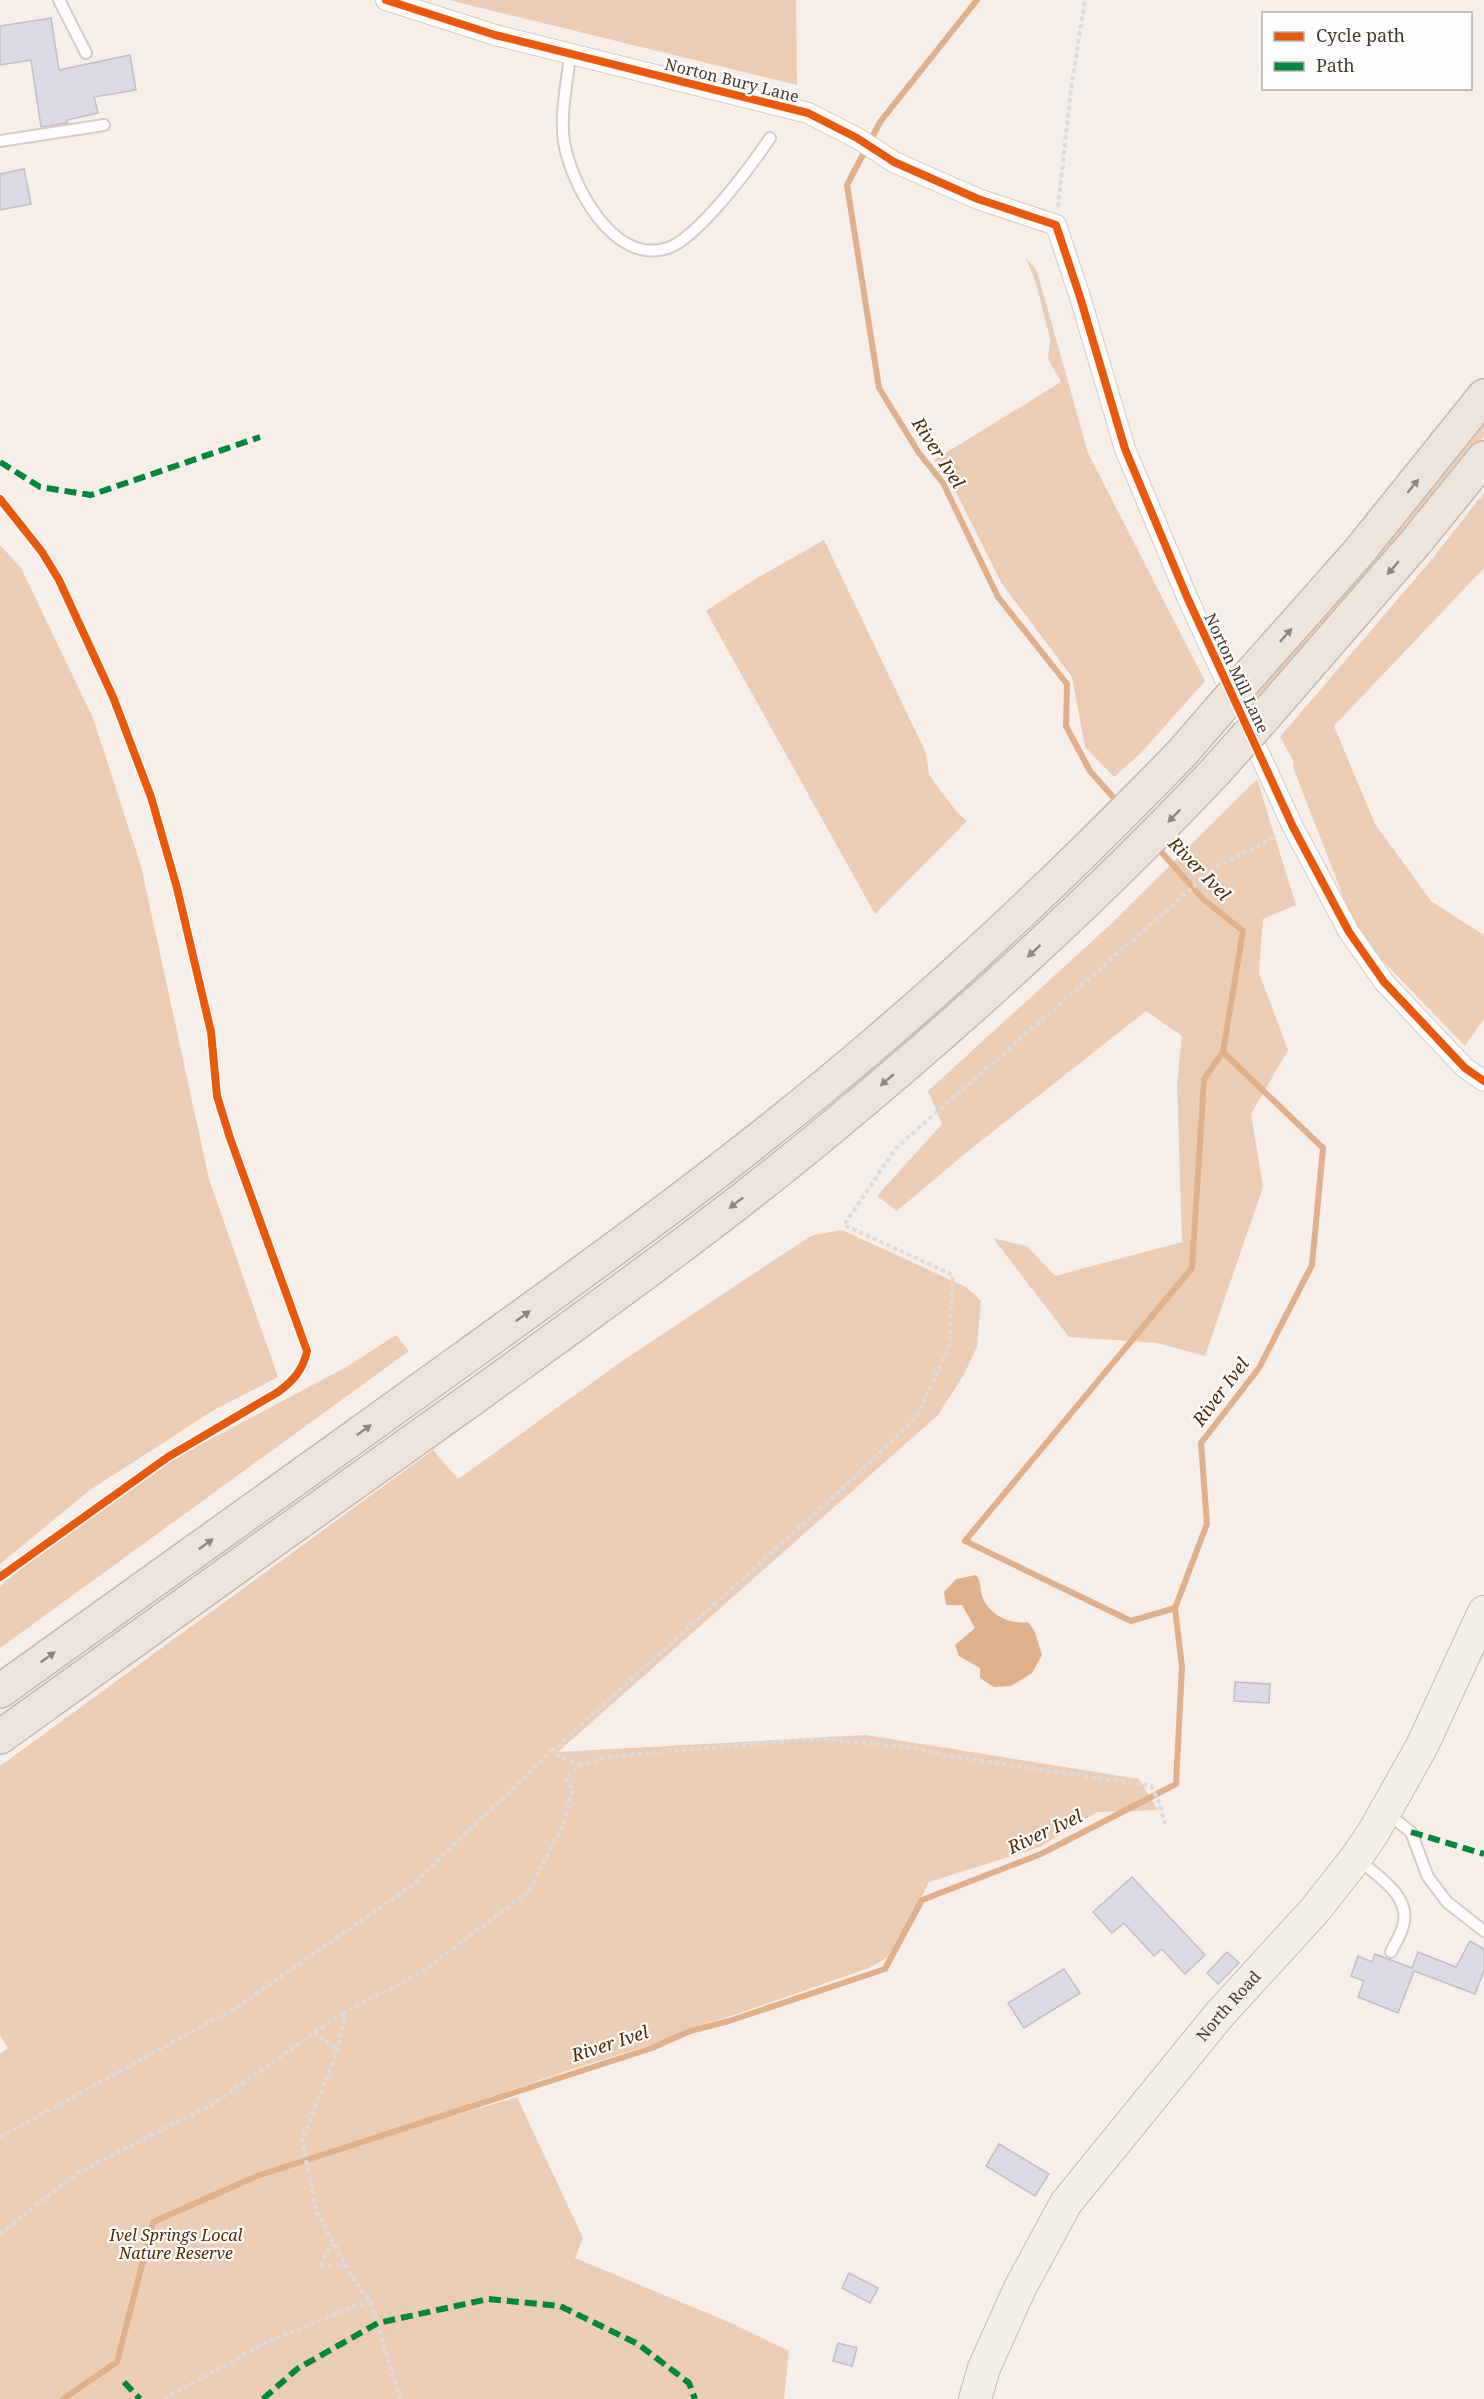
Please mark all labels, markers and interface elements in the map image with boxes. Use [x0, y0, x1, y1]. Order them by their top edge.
legend [1262, 12, 1472, 90]
text: Cycle path [1316, 23, 1405, 47]
street label: Norton Bury Lane [663, 53, 801, 107]
text: Path [1316, 53, 1355, 77]
water label: River Ivel [907, 412, 971, 493]
one-way arrow [1406, 478, 1419, 494]
one-way arrow [1387, 560, 1400, 575]
street label: Norton Mill Lane [1199, 609, 1275, 737]
one-way arrow [1279, 627, 1293, 642]
one-way arrow [1167, 808, 1181, 822]
water label: River Ivel [1163, 831, 1236, 906]
one-way arrow [1027, 944, 1041, 958]
one-way arrow [880, 1073, 895, 1086]
one-way arrow [729, 1197, 744, 1209]
one-way arrow [514, 1310, 530, 1322]
water label: River Ivel [1186, 1352, 1254, 1431]
one-way arrow [356, 1424, 372, 1436]
one-way arrow [198, 1538, 214, 1550]
one-way arrow [39, 1651, 55, 1663]
water label: River Ivel [1002, 1803, 1086, 1859]
street label: North Road [1191, 1966, 1266, 2046]
water label: River Ivel [567, 2019, 652, 2067]
park label: Ivel Springs Local Nature Reserve [109, 2224, 243, 2264]

